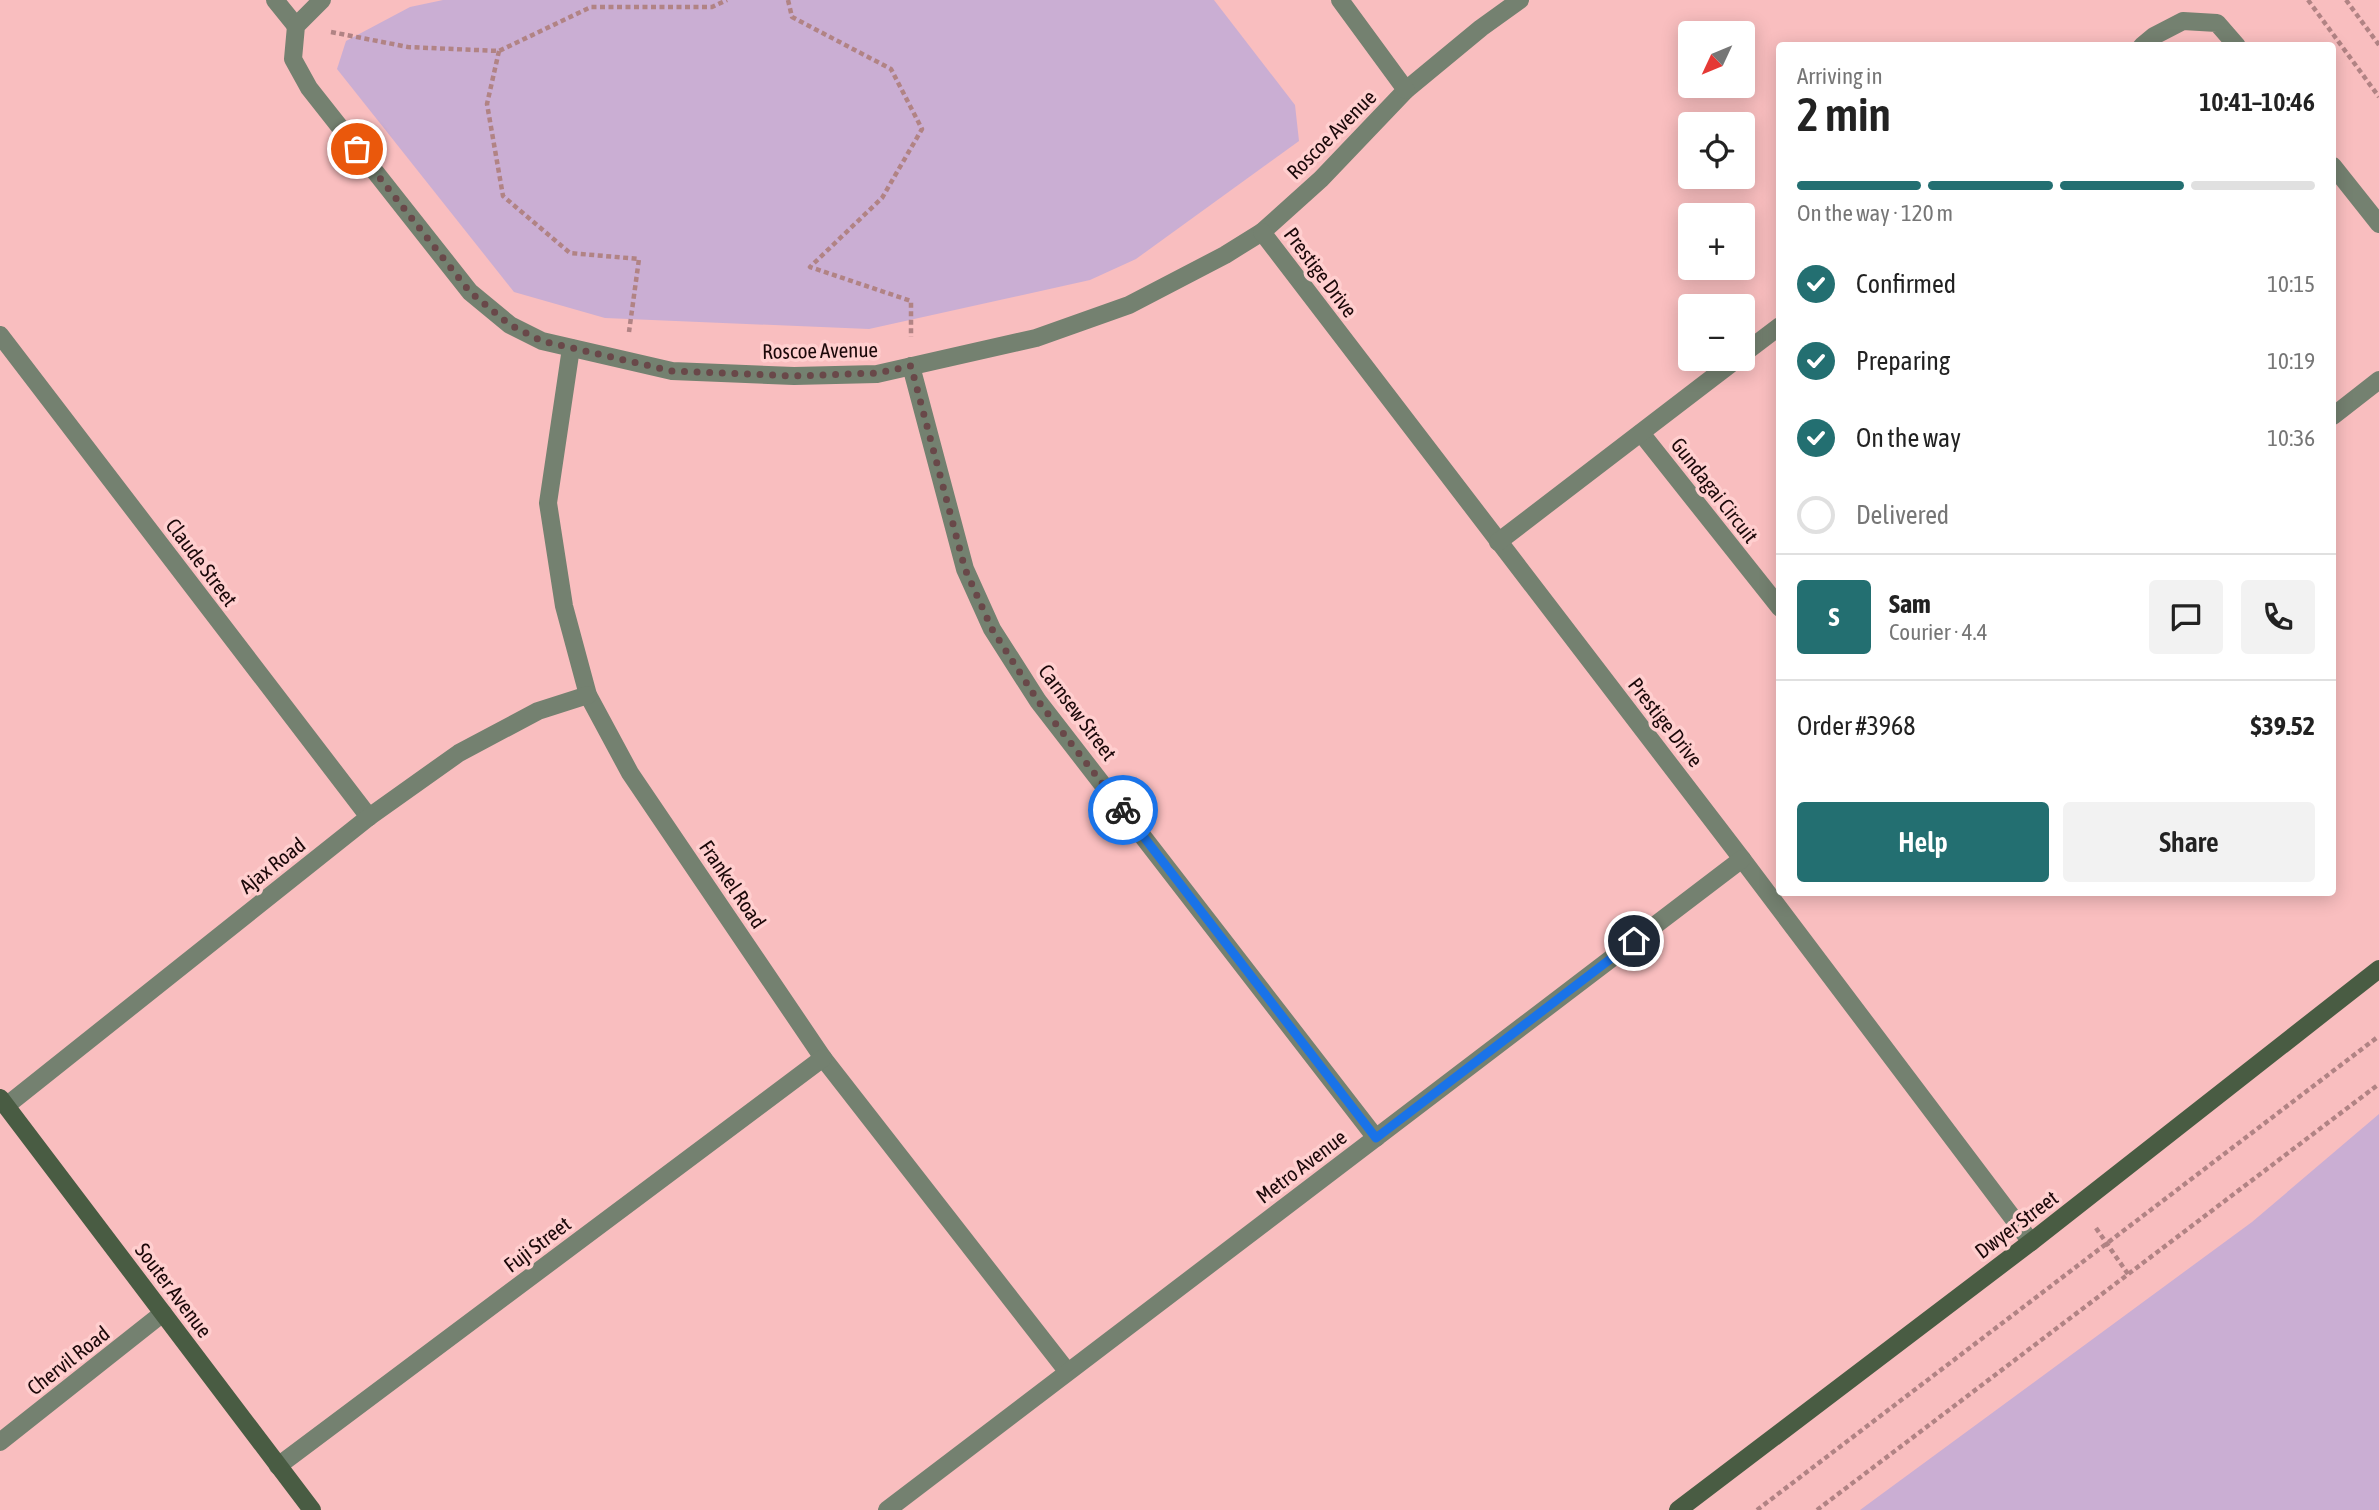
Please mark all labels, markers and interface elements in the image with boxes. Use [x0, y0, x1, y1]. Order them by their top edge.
north arrow [1678, 21, 1755, 98]
map controls [1678, 21, 1755, 371]
text: Arriving in [1797, 63, 1883, 89]
street label: Roscoe Avenue [1282, 85, 1380, 183]
text: 10:41–10:46 [2199, 87, 2315, 117]
text: 2 min [1797, 88, 1891, 141]
button: locate [1678, 112, 1755, 189]
pin [327, 119, 387, 179]
icon: bag [338, 130, 376, 168]
text: On the way · 120 m [1797, 200, 1953, 226]
button: + [1678, 203, 1755, 280]
street label: Prestige Drive [1279, 222, 1363, 322]
icon: check [1797, 265, 1835, 303]
text: Confirmed [1856, 269, 1956, 299]
text: 10:15 [2267, 271, 2315, 297]
button: − [1678, 294, 1755, 371]
street label: Roscoe Avenue [762, 337, 878, 363]
icon: check [1797, 342, 1835, 380]
text: Preparing [1856, 346, 1950, 376]
text: 10:19 [2267, 348, 2315, 374]
icon: check [1797, 419, 1835, 457]
text: On the way [1856, 423, 1961, 453]
text: 10:36 [2267, 425, 2315, 451]
street label: Gundagai Circuit [1667, 433, 1763, 547]
text: Delivered [1856, 500, 1949, 530]
street label: Claude Street [161, 513, 243, 611]
button: chat [2149, 580, 2223, 654]
button: phone [2241, 580, 2315, 654]
text: Sam [1889, 589, 1931, 619]
text: S [1829, 602, 1839, 632]
text: Courier · 4.4 [1889, 619, 1988, 645]
street label: Carnsew Street [1034, 659, 1122, 765]
street label: Prestige Drive [1624, 673, 1708, 771]
text: Order #3968 [1797, 711, 1916, 741]
text: $39.52 [2251, 711, 2315, 741]
courier [1088, 775, 1158, 845]
icon: bike [1104, 791, 1142, 829]
button: Help [1797, 802, 2049, 882]
button: Share [2063, 802, 2315, 882]
street label: Ajax Road [235, 832, 309, 898]
street label: Frankel Road [695, 836, 771, 932]
pin [1604, 911, 1664, 971]
icon: home [1615, 922, 1653, 960]
street label: Metro Avenue [1251, 1124, 1351, 1208]
street label: Dwyer Street [1970, 1185, 2062, 1263]
street label: Fuji Street [499, 1211, 575, 1277]
street label: Souter Avenue [131, 1238, 217, 1342]
street label: Chervil Road [22, 1321, 114, 1399]

